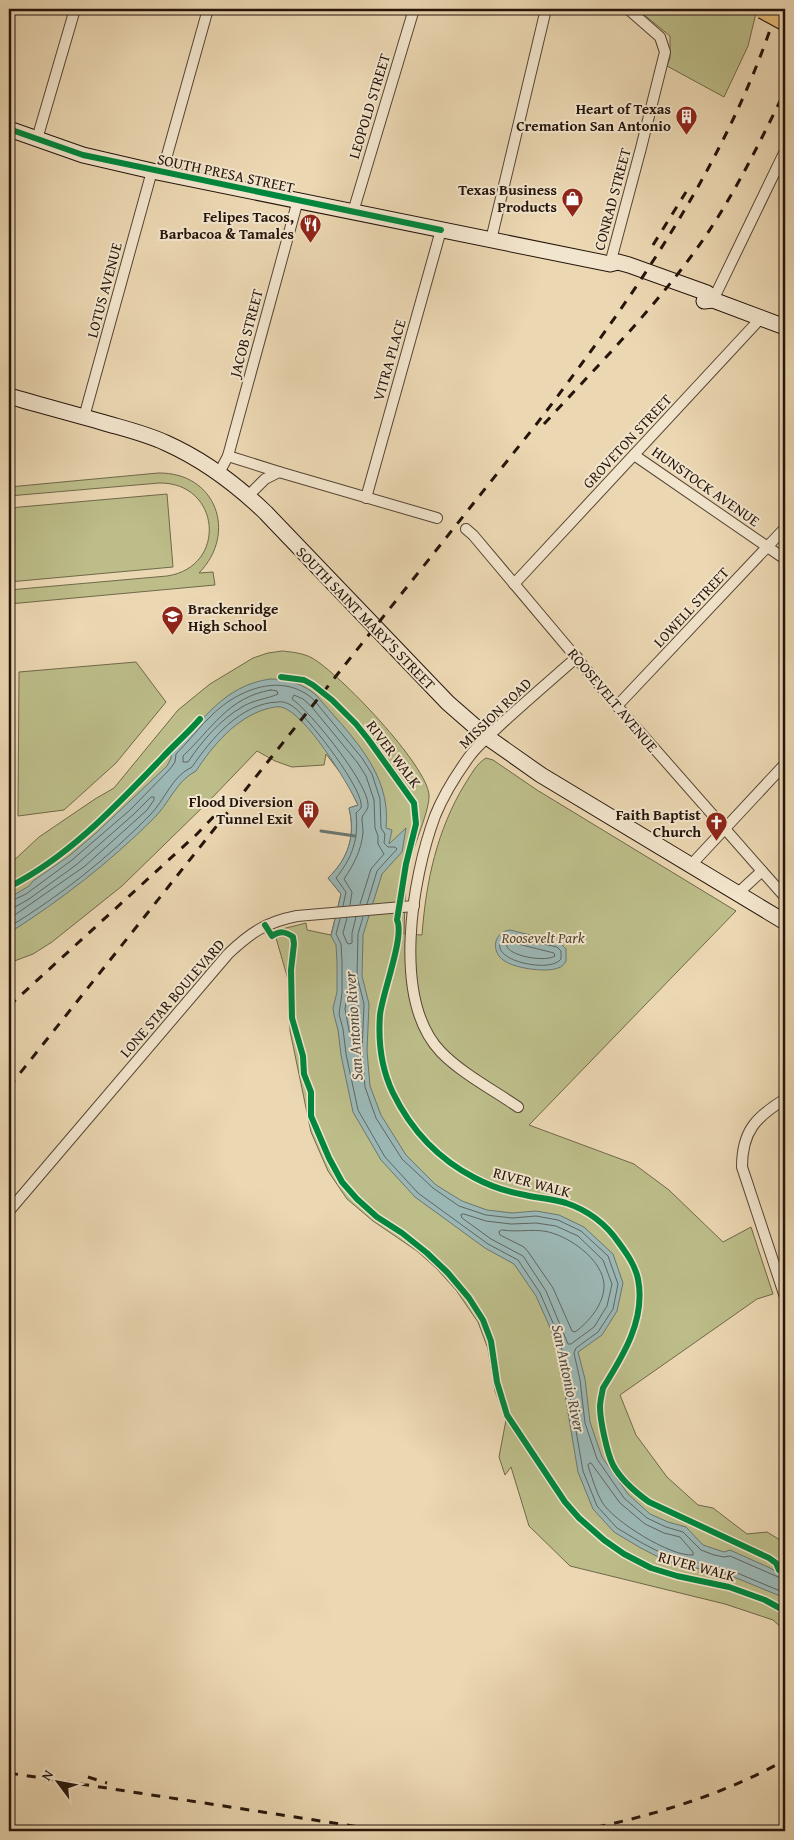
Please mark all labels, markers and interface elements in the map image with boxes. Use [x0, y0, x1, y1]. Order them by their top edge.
street label: LEOPOLD STREET [343, 50, 395, 161]
place label: Heart of Texas Cremation San Antonio [516, 98, 671, 136]
building icon: Heart of Texas Cremation San Antonio [675, 105, 699, 136]
street label: CONRAD STREET [588, 145, 636, 253]
street label: SOUTH PRESA STREET [155, 148, 297, 198]
place label: Texas Business Products [458, 179, 557, 217]
shop icon: Texas Business Products [561, 186, 585, 217]
place label: Felipes Tacos, Barbacoa & Tamales [160, 206, 294, 244]
restaurant icon: Felipes Tacos, Barbacoa & Tamales [298, 213, 322, 244]
street label: LOTUS AVENUE [81, 240, 127, 340]
street label: JACOB STREET [224, 286, 268, 381]
street label: VITRA PLACE [367, 316, 411, 403]
street label: GROVETON STREET [578, 389, 677, 493]
street label: HUNSTOCK AVENUE [648, 441, 765, 531]
street label: SOUTH SAINT MARY'S STREET [292, 542, 441, 695]
street label: LOWELL STREET [648, 562, 734, 652]
place label: Brackenridge High School [188, 598, 278, 636]
school or university icon: Brackenridge High School [160, 605, 184, 636]
street label: ROOSEVELT AVENUE [563, 644, 663, 757]
street label: MISSION ROAD [454, 673, 536, 753]
street label: RIVER WALK [362, 716, 426, 792]
place label: Flood Diversion Tunnel Exit [189, 791, 293, 829]
building icon: Flood Diversion Tunnel Exit [297, 798, 321, 829]
place label: Faith Baptist Church [616, 804, 701, 842]
church icon: Faith Baptist Church [705, 811, 729, 842]
park label: Roosevelt Park [500, 927, 585, 948]
street label: LONE STAR BOULEVARD [115, 934, 229, 1062]
water label: San Antonio River [337, 970, 369, 1081]
street label: RIVER WALK [491, 1162, 573, 1202]
water label: San Antonio River [546, 1322, 592, 1435]
street label: RIVER WALK [656, 1546, 738, 1586]
north arrow [32, 1758, 82, 1808]
text: N [36, 1765, 58, 1784]

